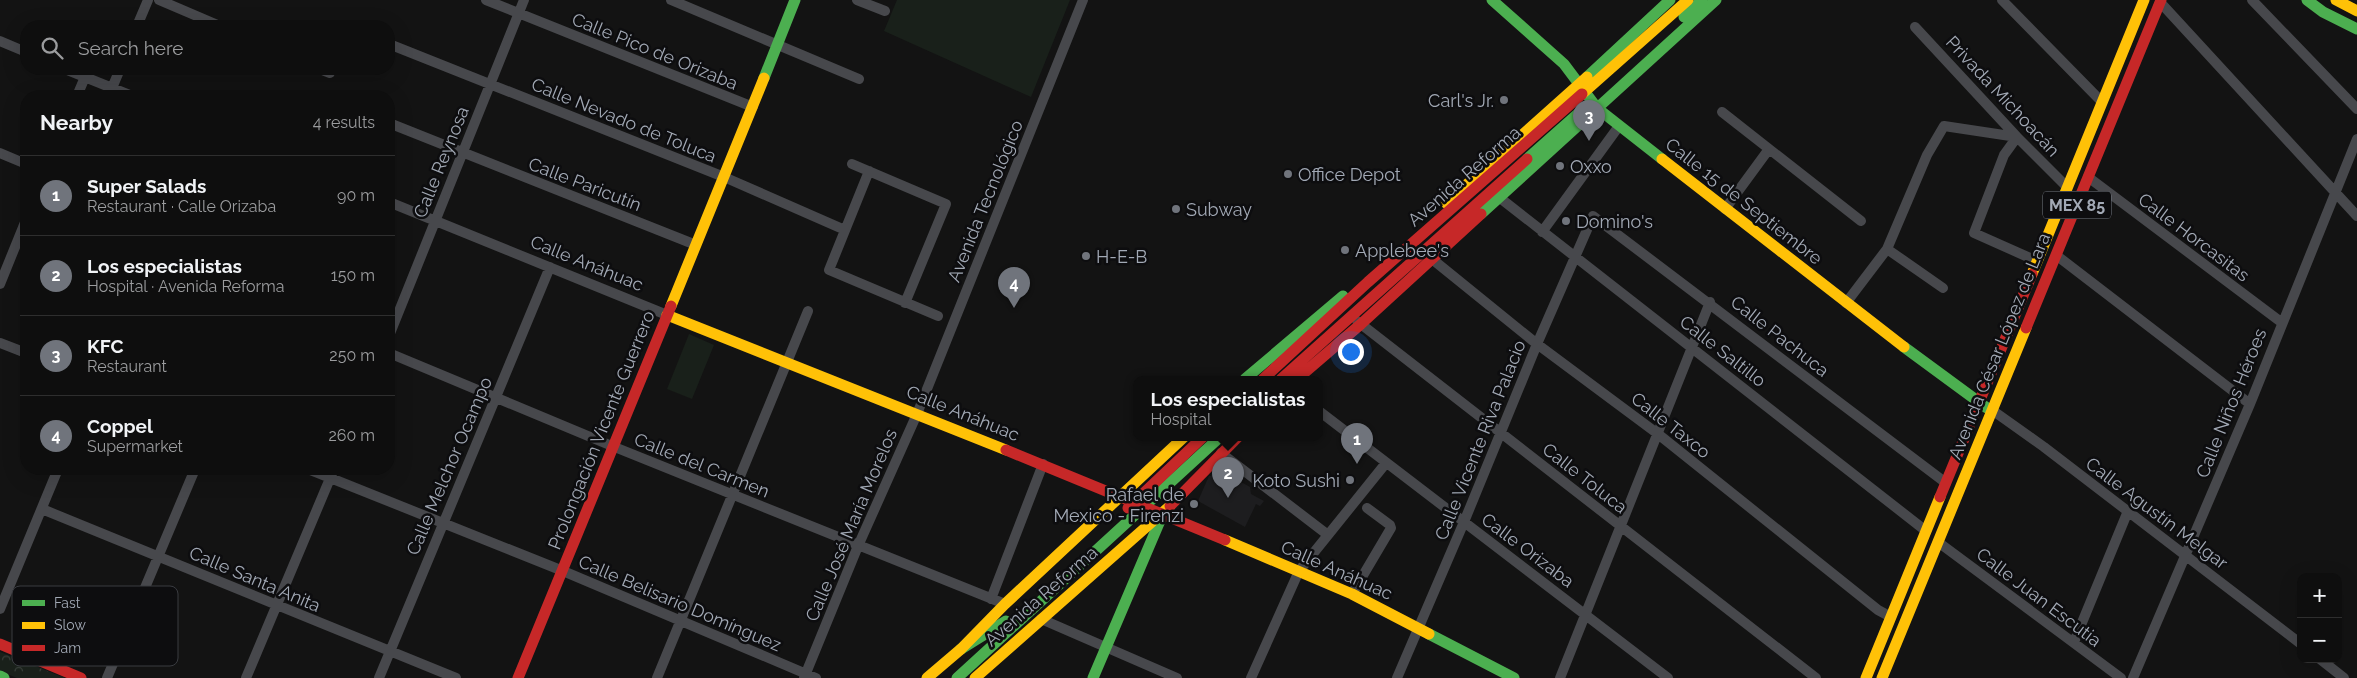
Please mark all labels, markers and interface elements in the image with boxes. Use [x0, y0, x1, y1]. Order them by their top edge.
street label: Calle Pico de Orizaba [569, 8, 741, 94]
search box [20, 20, 395, 75]
street label: Privada Michoacán [1942, 31, 2064, 161]
icon: search [38, 34, 66, 62]
text: Search here [78, 37, 184, 59]
street label: Calle Nevado de Toluca [528, 73, 720, 167]
place label: Carl's Jr. [1428, 90, 1494, 111]
marker: Carl's Jr. [1498, 94, 1510, 106]
pin: 3 [1573, 100, 1605, 141]
street label: Calle Reynosa [409, 103, 473, 221]
text: Nearby [40, 110, 113, 135]
text: 4 results [313, 113, 375, 132]
street label: Avenida Tecnológico [943, 117, 1027, 285]
street label: Avenida Reforma [1403, 121, 1525, 231]
street label: Calle 15 de Septiembre [1662, 133, 1827, 269]
street label: Calle Paricutín [526, 153, 644, 215]
place label: Oxxo [1570, 156, 1612, 177]
marker: Oxxo [1554, 160, 1566, 172]
place label: Office Depot [1298, 164, 1401, 185]
marker: Office Depot [1282, 168, 1294, 180]
text: Super Salads [87, 175, 206, 197]
text: 1 [52, 186, 60, 205]
text: 90 m [337, 186, 375, 205]
street label: Calle Horcasitas [2134, 188, 2254, 286]
road number: MEX 85 [2043, 192, 2111, 218]
text: Restaurant · Calle Orizaba [87, 197, 276, 216]
place label: Subway [1186, 199, 1252, 220]
marker: Subway [1170, 203, 1182, 215]
place label: Domino's [1576, 211, 1653, 232]
marker: Domino's [1560, 215, 1572, 227]
street label: Avenida César López de Lara [1944, 230, 2054, 462]
street label: Calle Anáhuac [527, 231, 647, 295]
place label: Applebee's [1355, 240, 1449, 261]
marker: Applebee's [1339, 244, 1351, 256]
place label: H-E-B [1096, 246, 1147, 267]
marker: H-E-B [1080, 250, 1092, 262]
text: Los especialistas [87, 255, 242, 277]
text: 2 [51, 266, 61, 285]
text: 150 m [331, 266, 375, 285]
pin: 4 [998, 267, 1030, 308]
text: Hospital · Avenida Reforma [87, 277, 284, 296]
street label: Calle Pachuca [1727, 291, 1833, 381]
street label: Prolongación Vicente Guerrero [543, 307, 659, 552]
street label: Calle Saltillo [1676, 311, 1770, 391]
street label: Calle Niños Héroes [2191, 325, 2271, 481]
text: KFC [87, 335, 123, 357]
street label: Calle Vicente Riva Palacio [1430, 337, 1530, 543]
your location [1338, 339, 1364, 365]
text: 3 [52, 346, 60, 365]
text: 250 m [329, 346, 375, 365]
text: Restaurant [87, 357, 167, 376]
street label: Calle Melchor Ocampo [402, 374, 496, 558]
popup [1133, 376, 1323, 441]
street label: Calle Anáhuac [903, 381, 1023, 445]
text: Los especialistas [1151, 388, 1305, 410]
street label: Calle Taxco [1627, 388, 1715, 463]
text: Hospital [1151, 410, 1211, 429]
text: Coppel [87, 415, 153, 437]
pin: 1 [1341, 423, 1373, 464]
street label: Calle José María Morelos [801, 425, 901, 624]
text: 4 [51, 426, 61, 445]
text: 260 m [328, 426, 375, 445]
street label: Calle del Carmen [631, 428, 773, 502]
text: Supermarket [87, 437, 183, 456]
street label: Calle Toluca [1539, 438, 1631, 518]
street label: Calle Agustín Melgar [2082, 453, 2233, 574]
pin: 2 [1212, 457, 1244, 498]
place label: Koto Sushi [1253, 470, 1340, 491]
marker: Koto Sushi [1344, 474, 1356, 486]
place label: Rafael de Mexico - Firenzi [1053, 484, 1184, 526]
marker: Rafael de Mexico - Firenzi [1188, 498, 1200, 510]
street label: Calle Orizaba [1478, 508, 1578, 592]
street label: Calle Anáhuac [1278, 536, 1396, 604]
street label: Avenida Reforma [980, 541, 1102, 651]
street label: Calle Santa Anita [186, 542, 324, 616]
street label: Calle Juan Escutia [1972, 543, 2106, 651]
street label: Calle Belisario Domínguez [575, 551, 785, 655]
map controls [2297, 573, 2342, 663]
button: + [2297, 573, 2342, 618]
legend [12, 586, 178, 666]
text: Fast [54, 595, 81, 611]
text: Slow [54, 617, 86, 633]
button: − [2297, 618, 2342, 663]
text: Jam [54, 640, 81, 656]

